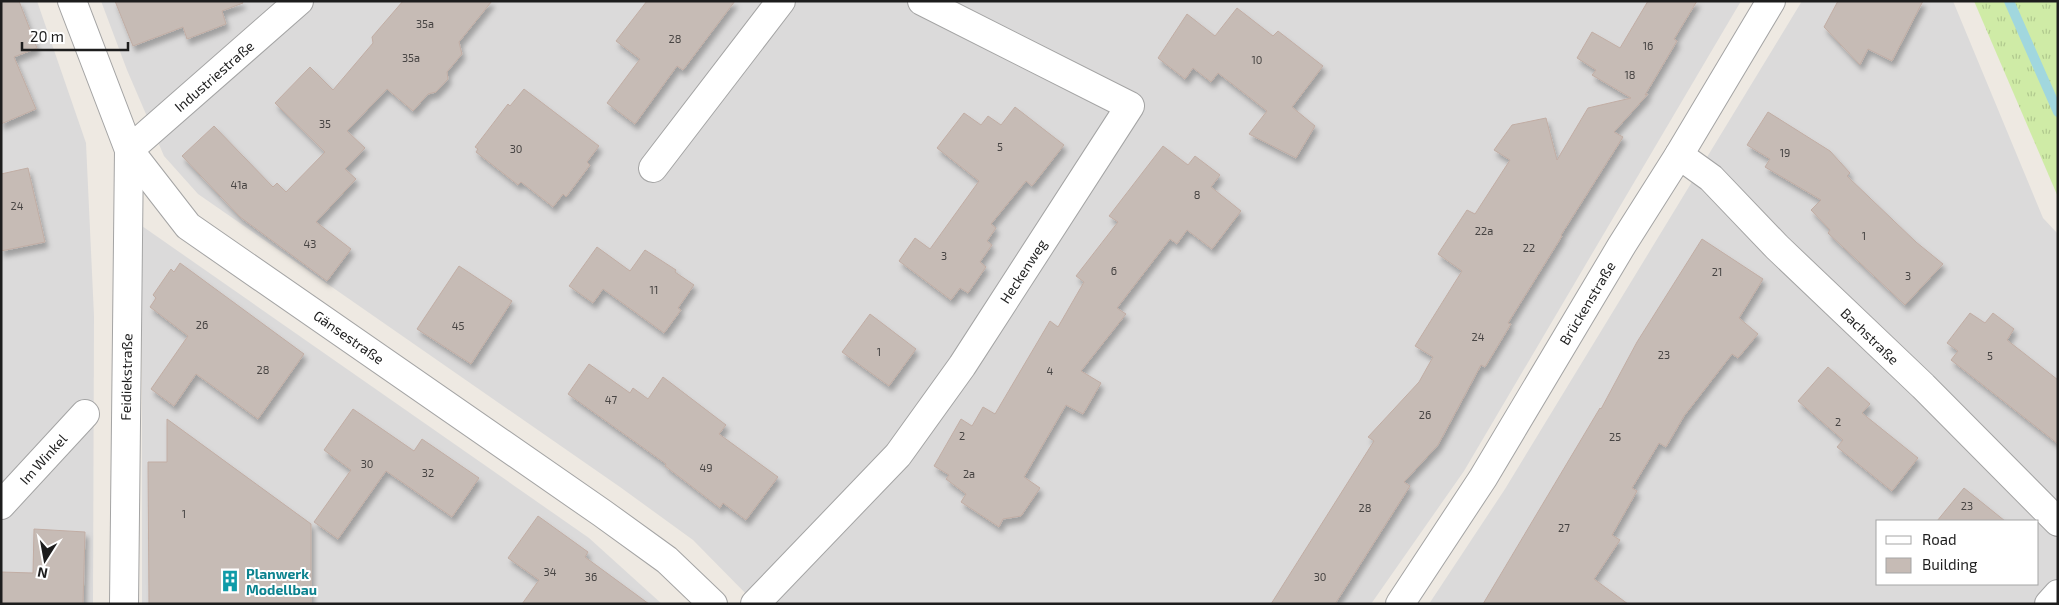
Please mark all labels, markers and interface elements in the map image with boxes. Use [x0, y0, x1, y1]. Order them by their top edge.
house number: 35a [416, 17, 434, 30]
scale bar [22, 20, 129, 52]
text: 20 m [30, 27, 64, 45]
house number: 28 [669, 32, 681, 45]
street label: Industriestraße [171, 37, 257, 115]
house number: 16 [1643, 39, 1653, 52]
house number: 35a [402, 51, 420, 64]
house number: 10 [1251, 53, 1263, 66]
house number: 18 [1624, 68, 1636, 81]
house number: 35 [319, 117, 331, 130]
house number: 5 [997, 140, 1003, 153]
house number: 30 [510, 142, 522, 155]
house number: 19 [1780, 146, 1790, 159]
house number: 41a [230, 178, 248, 191]
house number: 8 [1194, 188, 1200, 201]
house number: 24 [11, 199, 24, 212]
house number: 22a [1475, 224, 1493, 237]
house number: 1 [1862, 229, 1866, 242]
street label: Heckenweg [996, 236, 1050, 306]
house number: 43 [304, 237, 316, 250]
house number: 22 [1523, 241, 1535, 254]
house number: 3 [941, 249, 947, 262]
street label: Brückenstraße [1555, 258, 1619, 348]
house number: 6 [1111, 264, 1117, 277]
house number: 21 [1712, 265, 1722, 278]
house number: 3 [1905, 269, 1911, 282]
house number: 11 [650, 283, 658, 296]
street label: Bachstraße [1837, 304, 1903, 368]
street label: Gänsestraße [311, 307, 387, 367]
house number: 26 [196, 318, 208, 331]
house number: 45 [452, 319, 464, 332]
house number: 24 [1472, 330, 1485, 343]
street label: Feidiekstraße [117, 333, 135, 421]
house number: 1 [877, 345, 881, 358]
house number: 23 [1658, 348, 1670, 361]
house number: 5 [1987, 349, 1993, 362]
house number: 28 [257, 363, 269, 376]
house number: 4 [1047, 364, 1054, 377]
house number: 47 [605, 393, 618, 406]
house number: 26 [1419, 408, 1431, 421]
house number: 2 [1835, 415, 1841, 428]
house number: 2 [959, 429, 965, 442]
street label: Im Winkel [16, 430, 71, 488]
house number: 25 [1609, 430, 1621, 443]
house number: 30 [361, 457, 373, 470]
house number: 49 [699, 461, 713, 474]
house number: 32 [422, 466, 434, 479]
house number: 2a [963, 467, 975, 480]
house number: 23 [1961, 499, 1973, 512]
house number: 28 [1359, 501, 1371, 514]
house number: 1 [182, 507, 186, 520]
legend [1876, 520, 2039, 585]
house number: 27 [1558, 521, 1570, 534]
text: Road [1922, 530, 1957, 548]
north arrow [20, 535, 70, 585]
text: Building [1922, 555, 1978, 573]
text: N [36, 564, 49, 583]
place label: Planwerk Modellbau [246, 565, 317, 598]
house number: 34 [544, 565, 557, 578]
building icon: Planwerk Modellbau [217, 568, 243, 594]
house number: 36 [585, 570, 597, 583]
house number: 30 [1314, 570, 1326, 583]

